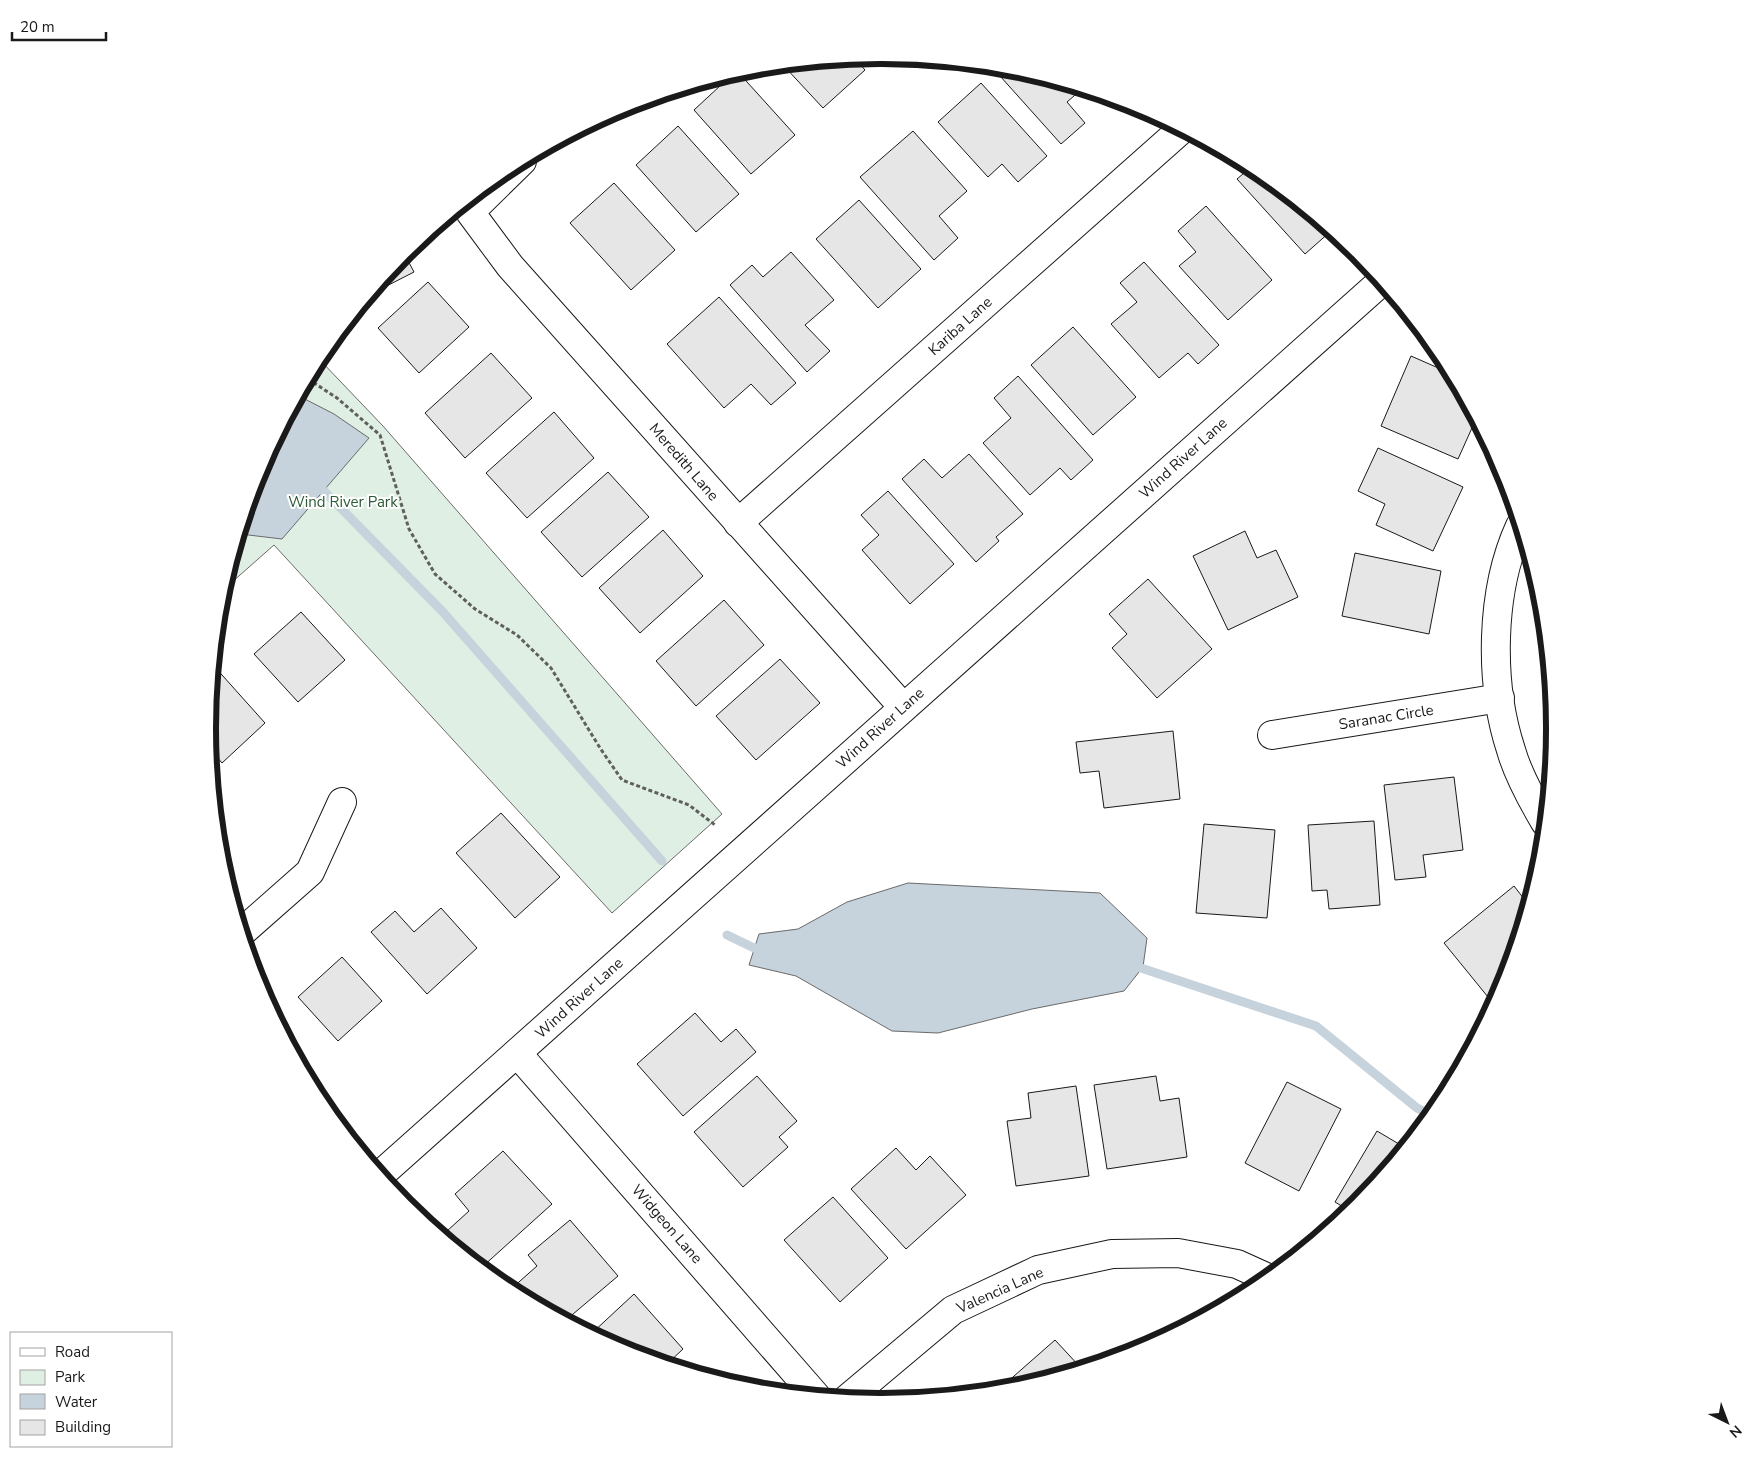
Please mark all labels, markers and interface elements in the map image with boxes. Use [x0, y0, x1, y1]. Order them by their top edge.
scale bar [12, 10, 106, 42]
text: 20 m [20, 17, 55, 37]
street label: Kariba Lane [924, 292, 996, 360]
street label: Wind River Lane [1135, 413, 1231, 503]
street label: Meredith Lane [645, 419, 723, 505]
park label: Wind River Park [288, 492, 398, 512]
street label: Wind River Lane [832, 683, 928, 773]
street label: Saranac Circle [1337, 700, 1435, 734]
street label: Wind River Lane [531, 953, 627, 1043]
street label: Widgeon Lane [627, 1180, 707, 1268]
street label: Valencia Lane [952, 1262, 1047, 1318]
legend [10, 1332, 172, 1447]
text: Road [55, 1342, 90, 1362]
text: Park [55, 1367, 85, 1387]
text: Water [55, 1392, 98, 1412]
north arrow [1702, 1397, 1752, 1447]
text: Building [55, 1417, 111, 1437]
text: N [1725, 1421, 1746, 1442]

